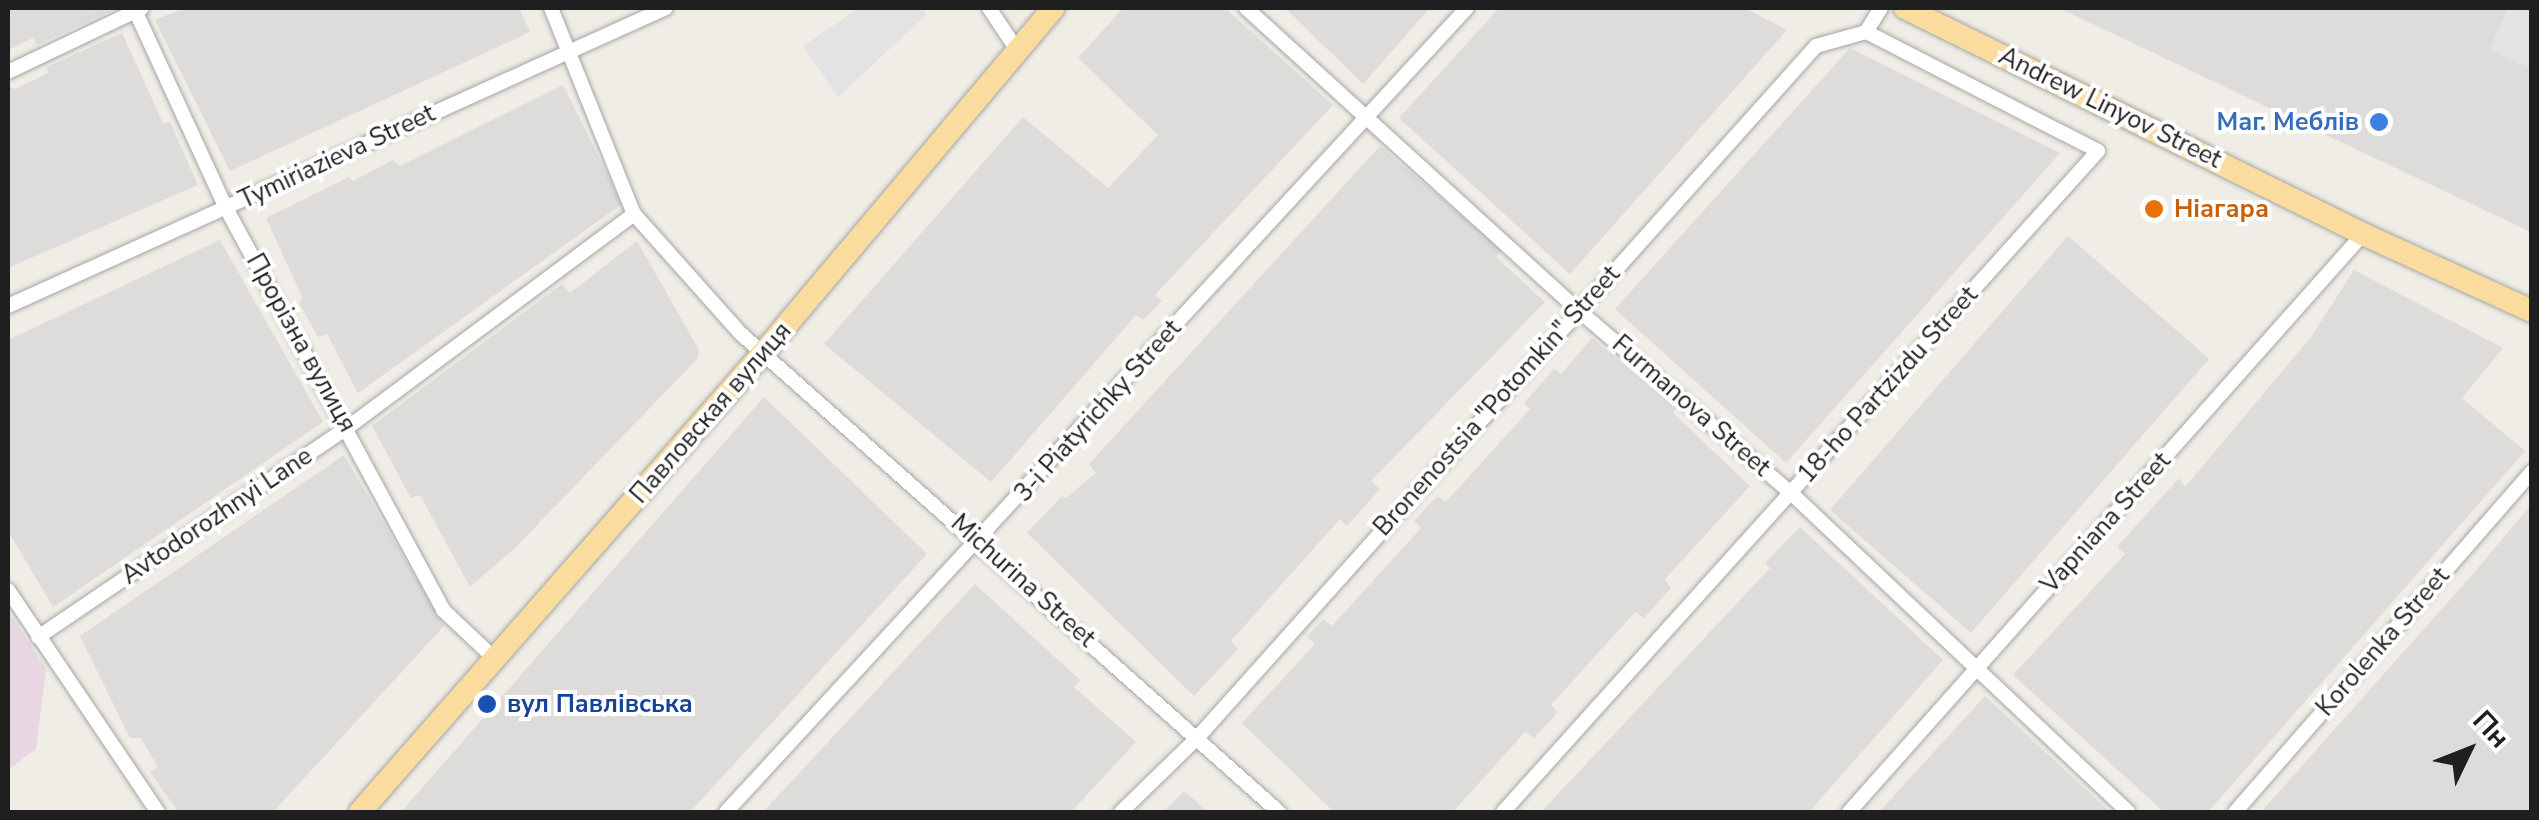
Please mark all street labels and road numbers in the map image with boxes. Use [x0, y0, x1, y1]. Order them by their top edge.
street label: Andrew Linyov Street [1994, 41, 2226, 175]
street label: Tymiriazieva Street [234, 99, 440, 215]
street label: Прорізна вулиця [240, 249, 362, 437]
street label: Bronenostsia "Potomkin" Street [1368, 260, 1626, 542]
street label: 18-ho Partzizdu Street [1792, 281, 1984, 489]
street label: 3-i Piatyrichky Street [1008, 314, 1188, 508]
street label: Павловская вулиця [624, 316, 798, 510]
street label: Furmanova Street [1606, 329, 1776, 483]
street label: Avtodorozhnyi Lane [116, 441, 318, 591]
street label: Vapniana Street [2035, 446, 2177, 600]
street label: Michurina Street [945, 508, 1101, 654]
street label: Korolenka Street [2310, 562, 2456, 722]

